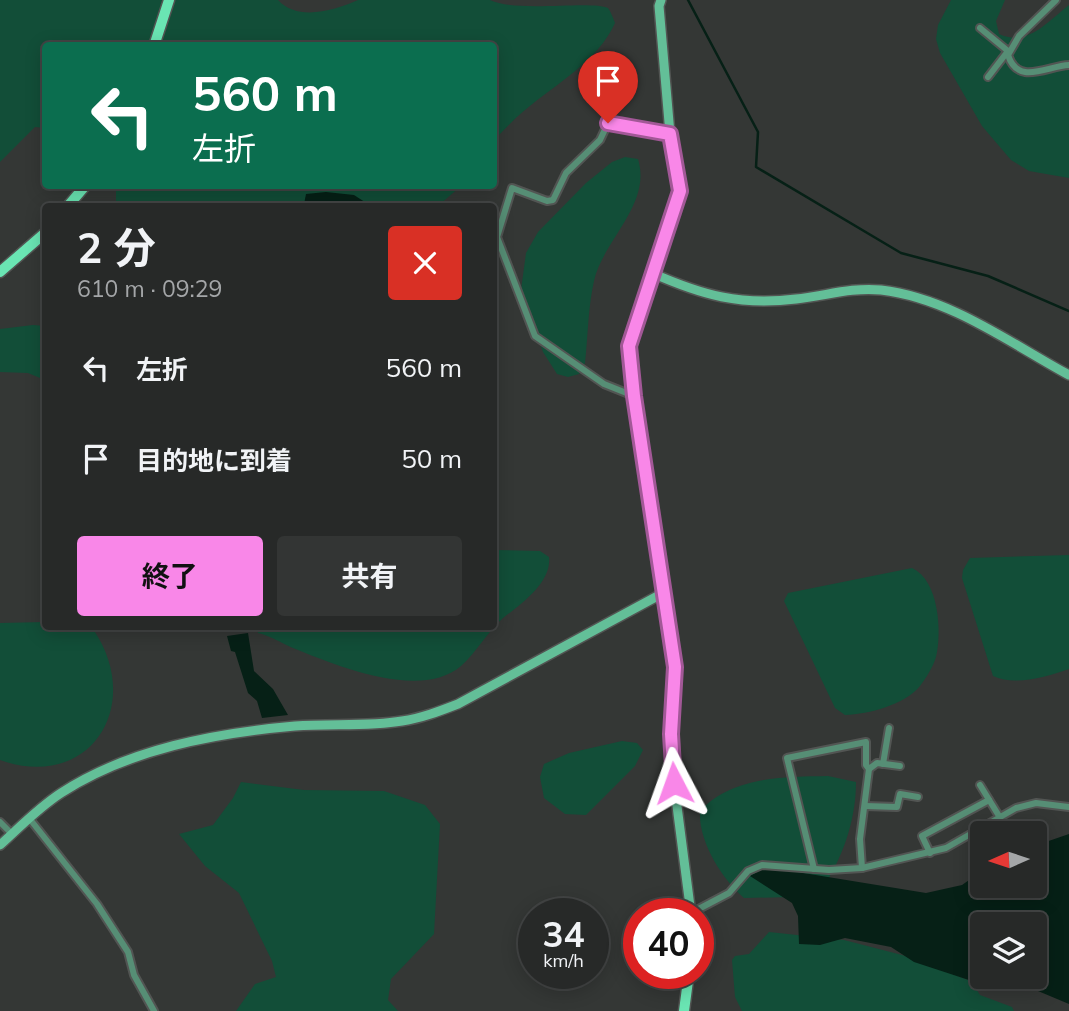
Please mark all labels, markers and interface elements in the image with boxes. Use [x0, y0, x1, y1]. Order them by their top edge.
pin [578, 51, 638, 123]
text: 560 m [192, 62, 338, 123]
icon: arrive [589, 62, 627, 100]
icon: left [77, 70, 168, 161]
text: 左折 [192, 128, 256, 168]
text: 2 分 [77, 221, 156, 274]
button: close [388, 226, 462, 300]
text: 610 m · 09:29 [77, 274, 222, 303]
icon: left [77, 349, 115, 387]
text: 560 m [386, 351, 462, 384]
text: 左折 [136, 353, 188, 386]
icon: arrive [77, 440, 115, 478]
text: 50 m [401, 442, 462, 475]
text: 目的地に到着 [136, 444, 292, 477]
button: 終了 [77, 536, 263, 616]
button: 共有 [277, 536, 462, 616]
position arrow [637, 746, 711, 820]
north arrow [970, 821, 1046, 898]
map controls [970, 821, 1047, 989]
speed limit sign: 40 [623, 898, 714, 989]
text: 34 [542, 912, 585, 956]
button: layers [970, 912, 1047, 989]
text: km/h [543, 949, 584, 972]

